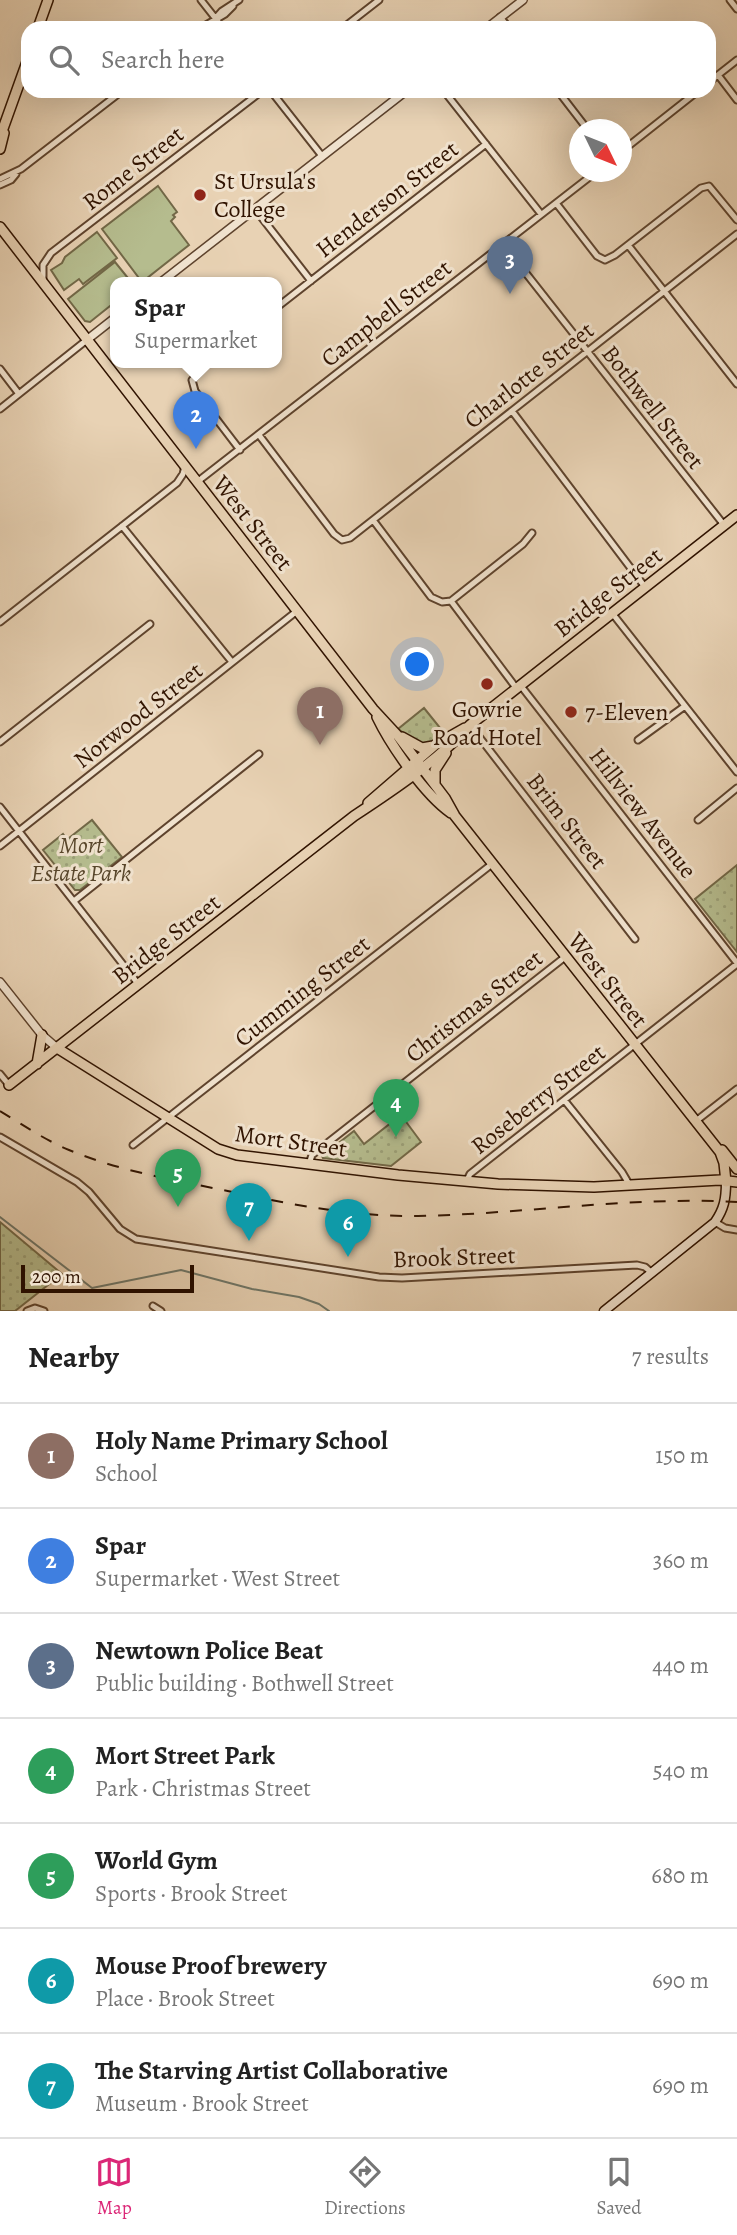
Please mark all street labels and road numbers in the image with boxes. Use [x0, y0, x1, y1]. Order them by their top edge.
street label: Rome Street [76, 118, 190, 218]
street label: Henderson Street [309, 133, 465, 265]
street label: Campbell Street [314, 252, 458, 374]
street label: Charlotte Street [458, 314, 601, 436]
street label: Bothwell Street [594, 338, 712, 476]
street label: West Street [205, 468, 300, 577]
street label: Bridge Street [547, 539, 669, 644]
street label: Norwood Street [67, 655, 209, 775]
street label: Hillview Avenue [582, 741, 704, 885]
street label: Brim Street [519, 766, 615, 876]
street label: Bridge Street [105, 886, 227, 991]
street label: West Street [560, 925, 655, 1034]
street label: Cumming Street [228, 928, 376, 1054]
street label: Christmas Street [399, 942, 549, 1070]
street label: Roseberry Street [464, 1036, 612, 1162]
street label: Mort Street [233, 1117, 349, 1165]
street label: Brook Street [392, 1239, 516, 1275]

